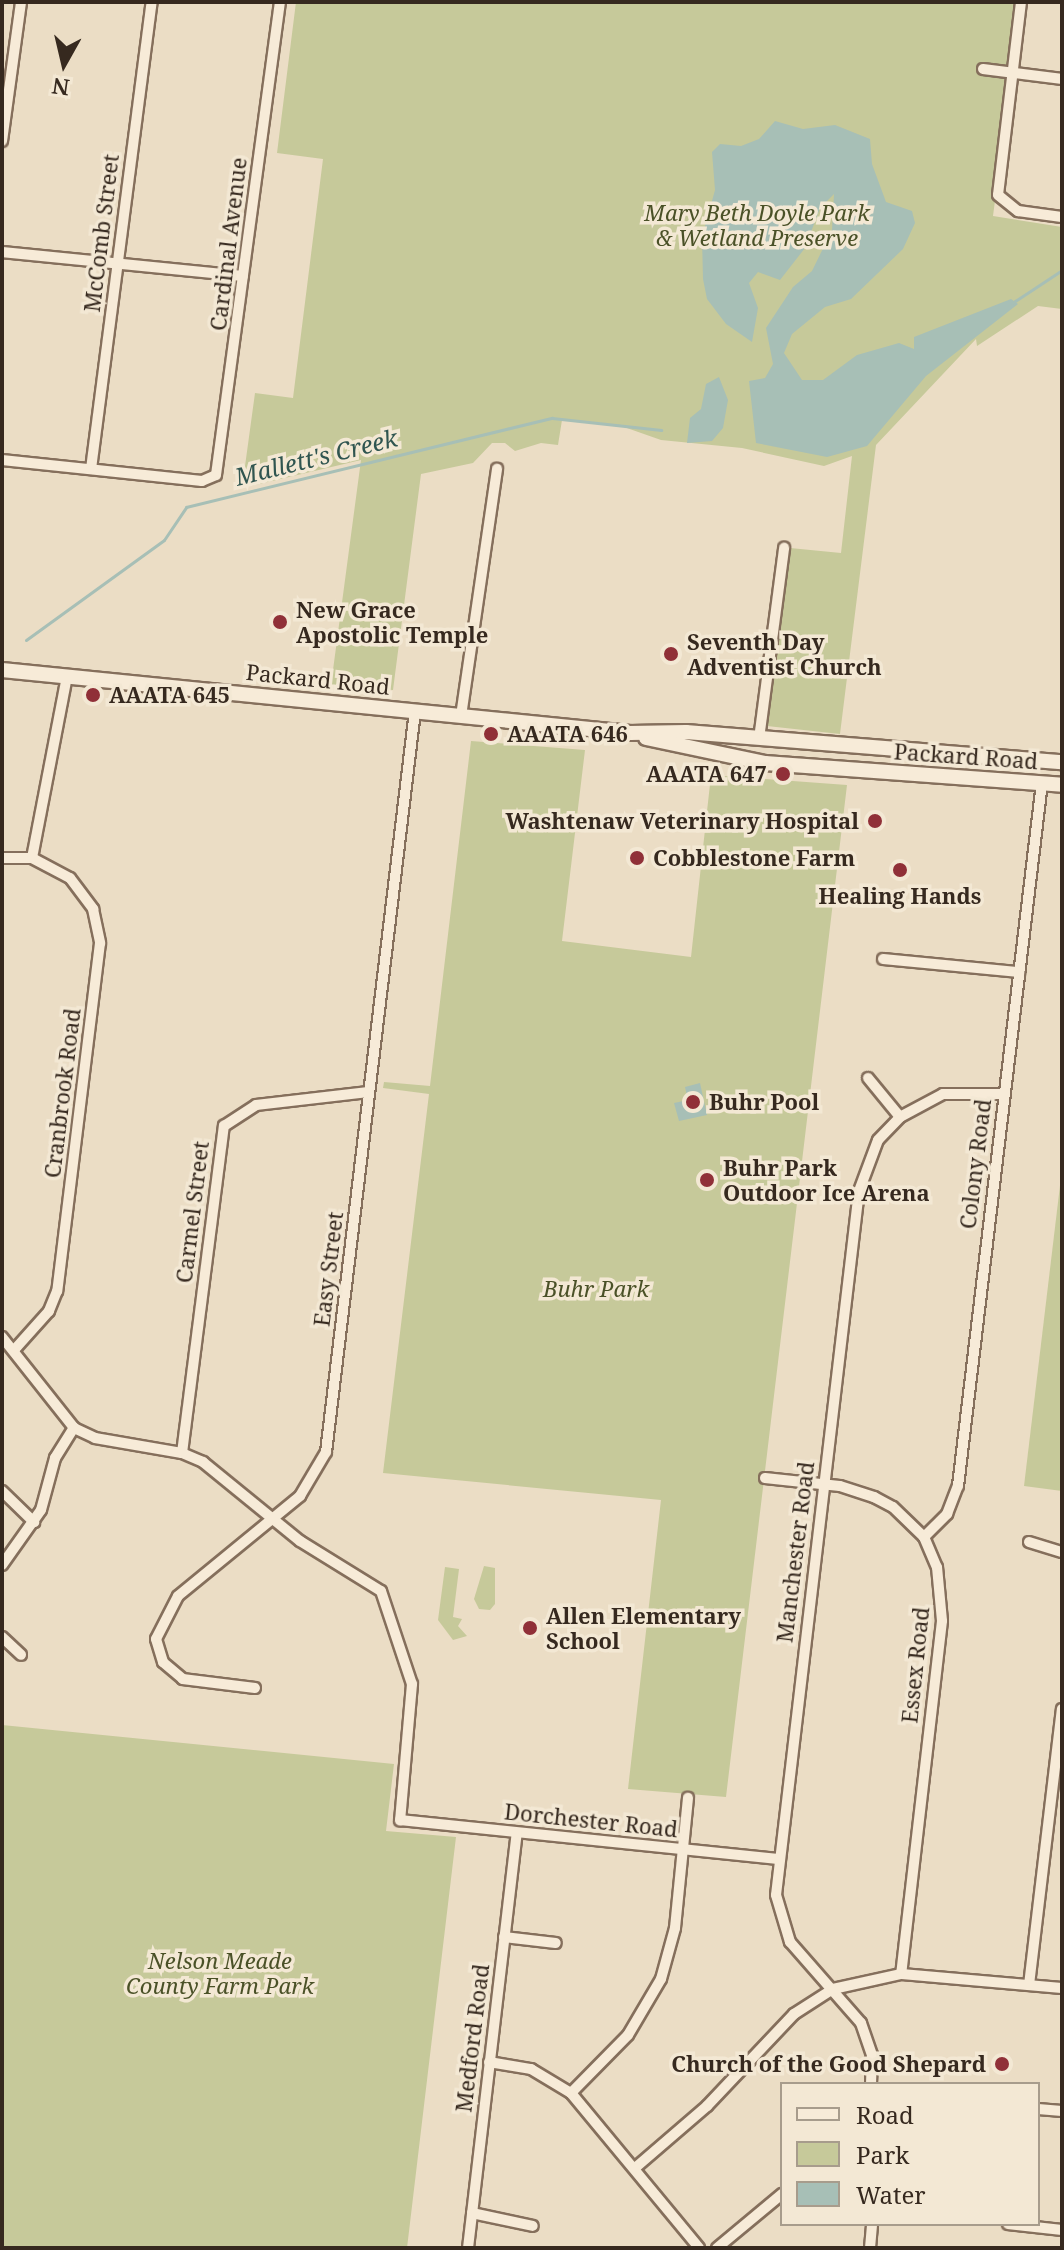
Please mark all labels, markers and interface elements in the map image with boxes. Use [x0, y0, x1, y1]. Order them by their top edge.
north arrow [24, 24, 104, 104]
text: N [50, 72, 71, 104]
street label: McComb Street [78, 152, 124, 314]
street label: Cardinal Avenue [204, 156, 252, 332]
park label: Mary Beth Doyle Park & Wetland Preserve [644, 199, 870, 250]
water label: Mallett's Creek [232, 423, 400, 491]
place label: New Grace Apostolic Temple [296, 596, 488, 648]
marker: New Grace Apostolic Temple [271, 613, 289, 631]
place label: Seventh Day Adventist Church [687, 628, 882, 680]
marker: Seventh Day Adventist Church [662, 645, 680, 663]
street label: Packard Road [245, 658, 391, 700]
place label: AAATA 645 [109, 682, 230, 708]
marker: AAATA 645 [84, 686, 102, 704]
place label: AAATA 646 [507, 721, 628, 747]
marker: AAATA 646 [482, 725, 500, 743]
street label: Packard Road [893, 738, 1039, 774]
place label: AAATA 647 [646, 761, 767, 787]
marker: AAATA 647 [774, 765, 792, 783]
place label: Washtenaw Veterinary Hospital [505, 808, 859, 834]
marker: Washtenaw Veterinary Hospital [866, 812, 884, 830]
place label: Cobblestone Farm [653, 845, 855, 871]
marker: Cobblestone Farm [628, 849, 646, 867]
marker: Healing Hands [891, 861, 909, 879]
place label: Healing Hands [819, 883, 981, 909]
street label: Cranbrook Road [38, 1007, 86, 1179]
place label: Buhr Pool [709, 1089, 819, 1115]
marker: Buhr Pool [684, 1093, 702, 1111]
street label: Colony Road [954, 1098, 996, 1230]
street label: Carmel Street [170, 1140, 214, 1284]
place label: Buhr Park Outdoor Ice Arena [723, 1154, 930, 1206]
marker: Buhr Park Outdoor Ice Arena [698, 1171, 716, 1189]
street label: Easy Street [308, 1210, 348, 1328]
park label: Buhr Park [543, 1276, 649, 1302]
street label: Manchester Road [771, 1460, 819, 1644]
place label: Allen Elementary School [546, 1602, 741, 1654]
street label: Essex Road [896, 1606, 934, 1724]
marker: Allen Elementary School [521, 1619, 539, 1637]
street label: Dorchester Road [503, 1798, 679, 1842]
park label: Nelson Meade County Farm Park [126, 1947, 314, 1998]
street label: Medford Road [450, 1962, 494, 2114]
place label: Church of the Good Shepard [671, 2051, 986, 2077]
marker: Church of the Good Shepard [993, 2055, 1011, 2073]
legend [780, 2082, 1040, 2226]
text: Road [856, 2098, 914, 2131]
text: Park [856, 2138, 909, 2171]
text: Water [856, 2178, 926, 2211]

